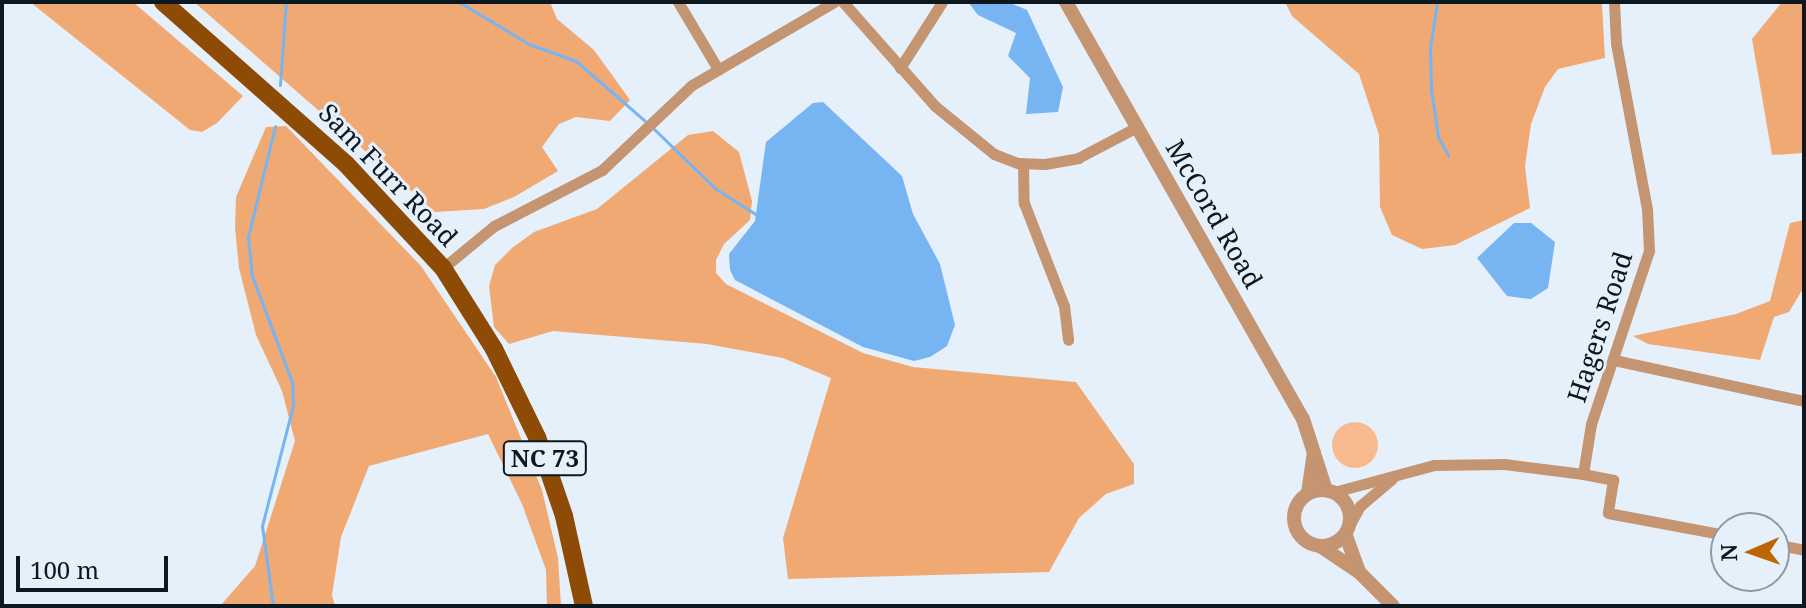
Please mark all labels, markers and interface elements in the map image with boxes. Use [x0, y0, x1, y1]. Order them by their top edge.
street label: Sam Furr Road [312, 97, 464, 253]
street label: McCord Road [1159, 134, 1269, 294]
street label: Hagers Road [1561, 248, 1639, 406]
road number: NC 73 [501, 438, 589, 478]
north arrow [1710, 512, 1790, 592]
scale bar [20, 540, 172, 590]
text: N [1713, 544, 1743, 562]
text: 100 m [30, 553, 99, 586]

